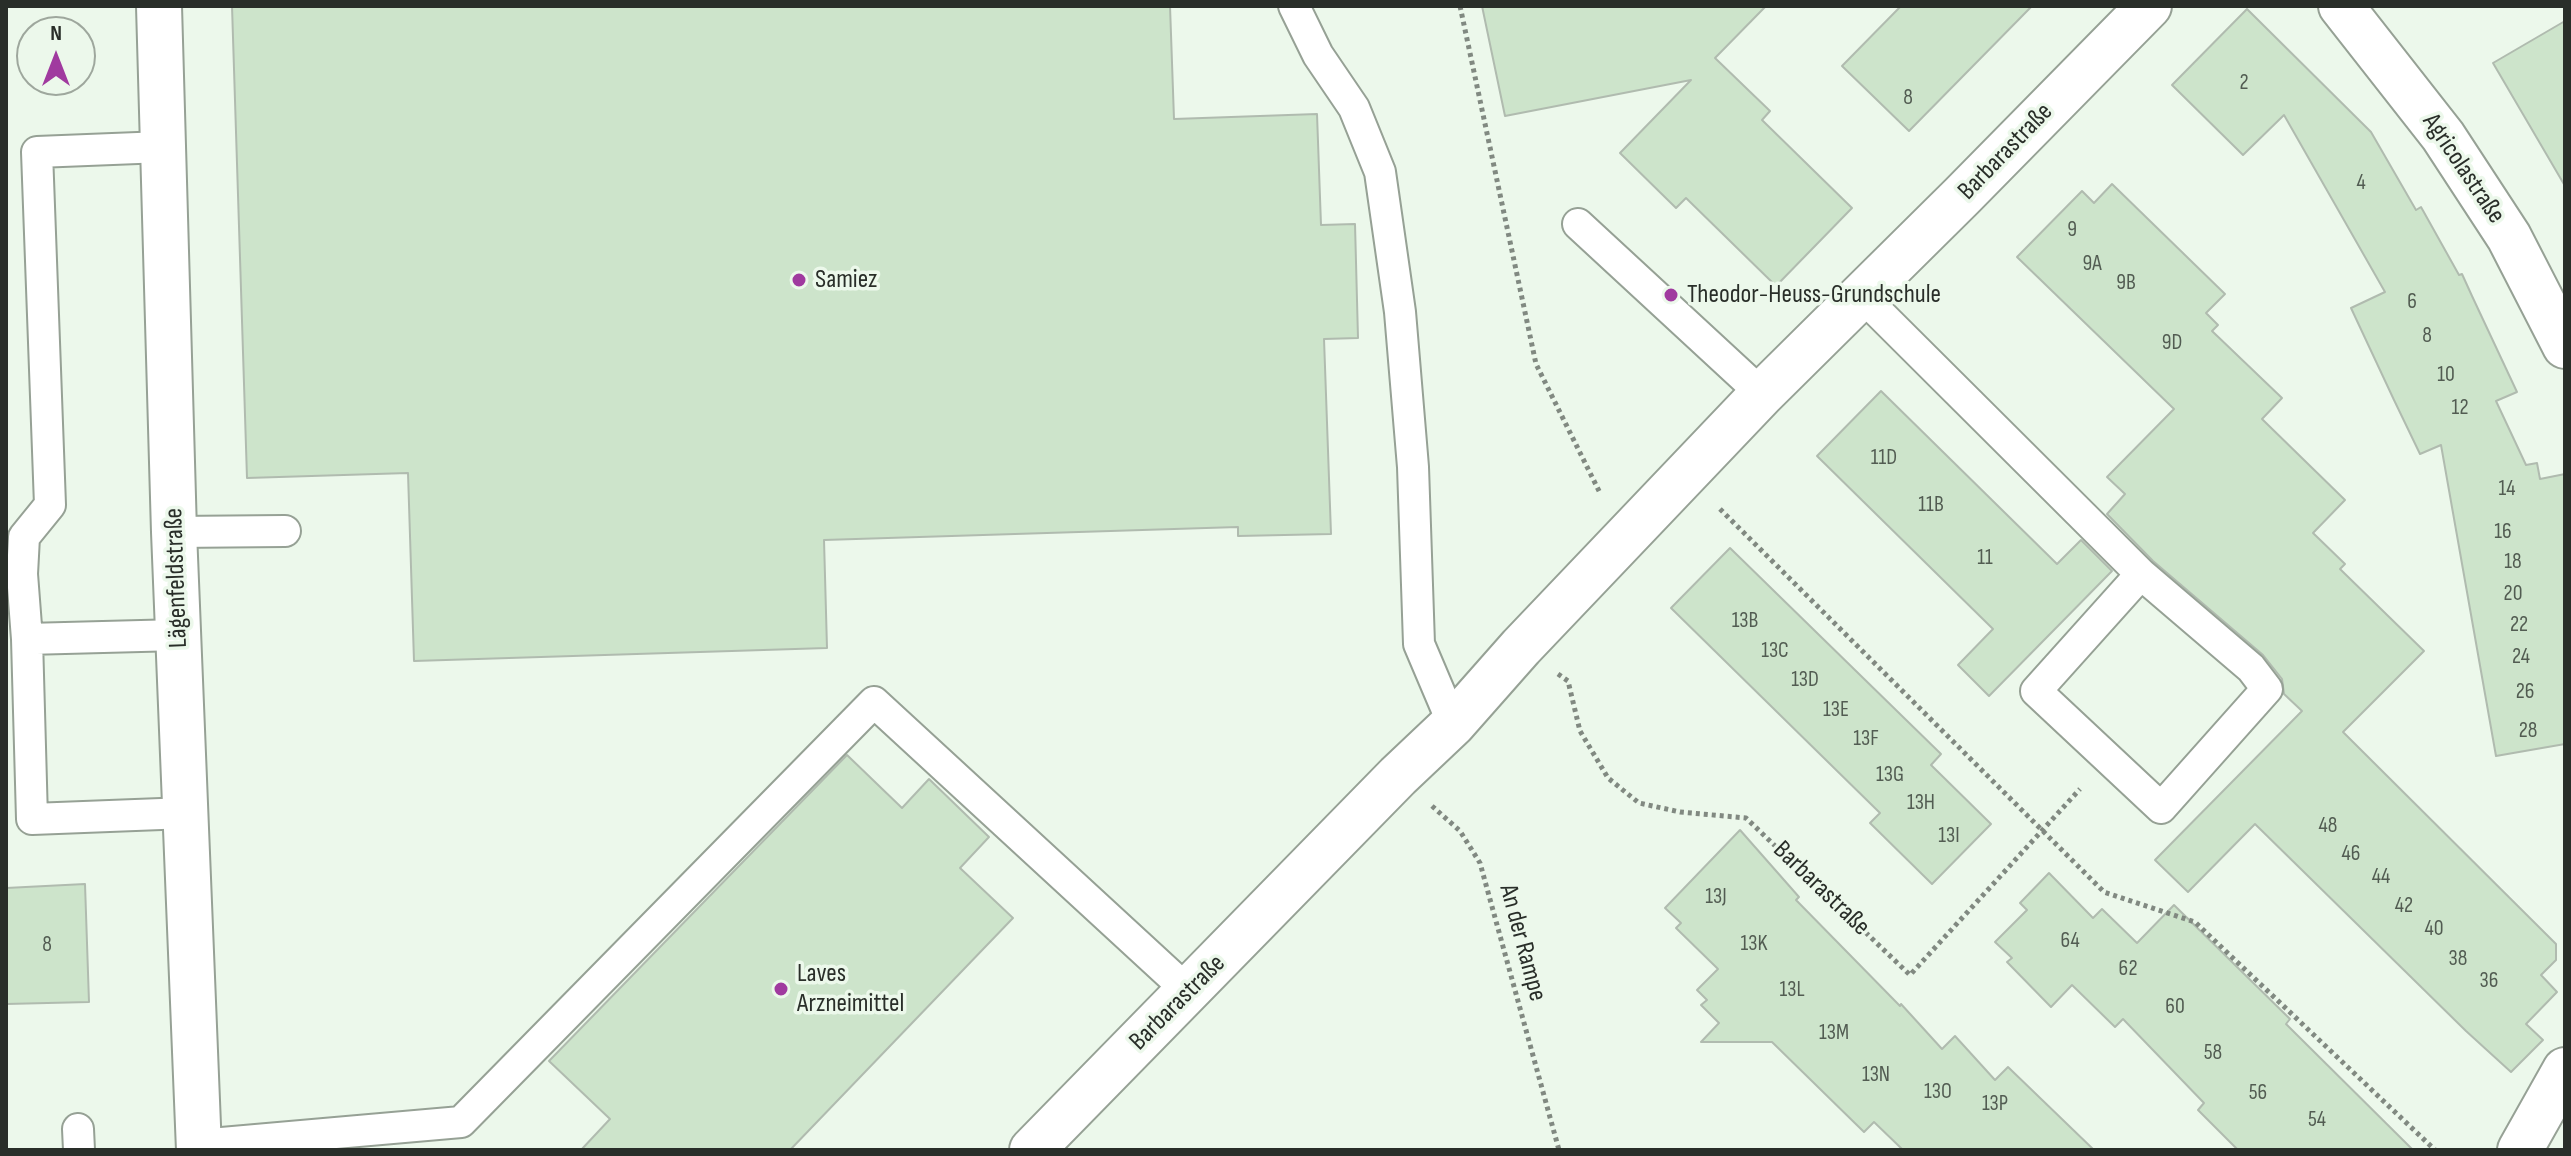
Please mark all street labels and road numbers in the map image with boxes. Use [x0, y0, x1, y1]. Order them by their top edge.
street label: Barbarastraße [1952, 97, 2060, 207]
street label: Agricolastraße [2415, 108, 2511, 230]
street label: Lägenfeldstraße [159, 507, 195, 649]
street label: Barbarastraße [1766, 835, 1876, 943]
street label: An der Rampe [1491, 881, 1553, 1005]
street label: Barbarastraße [1124, 949, 1232, 1057]

